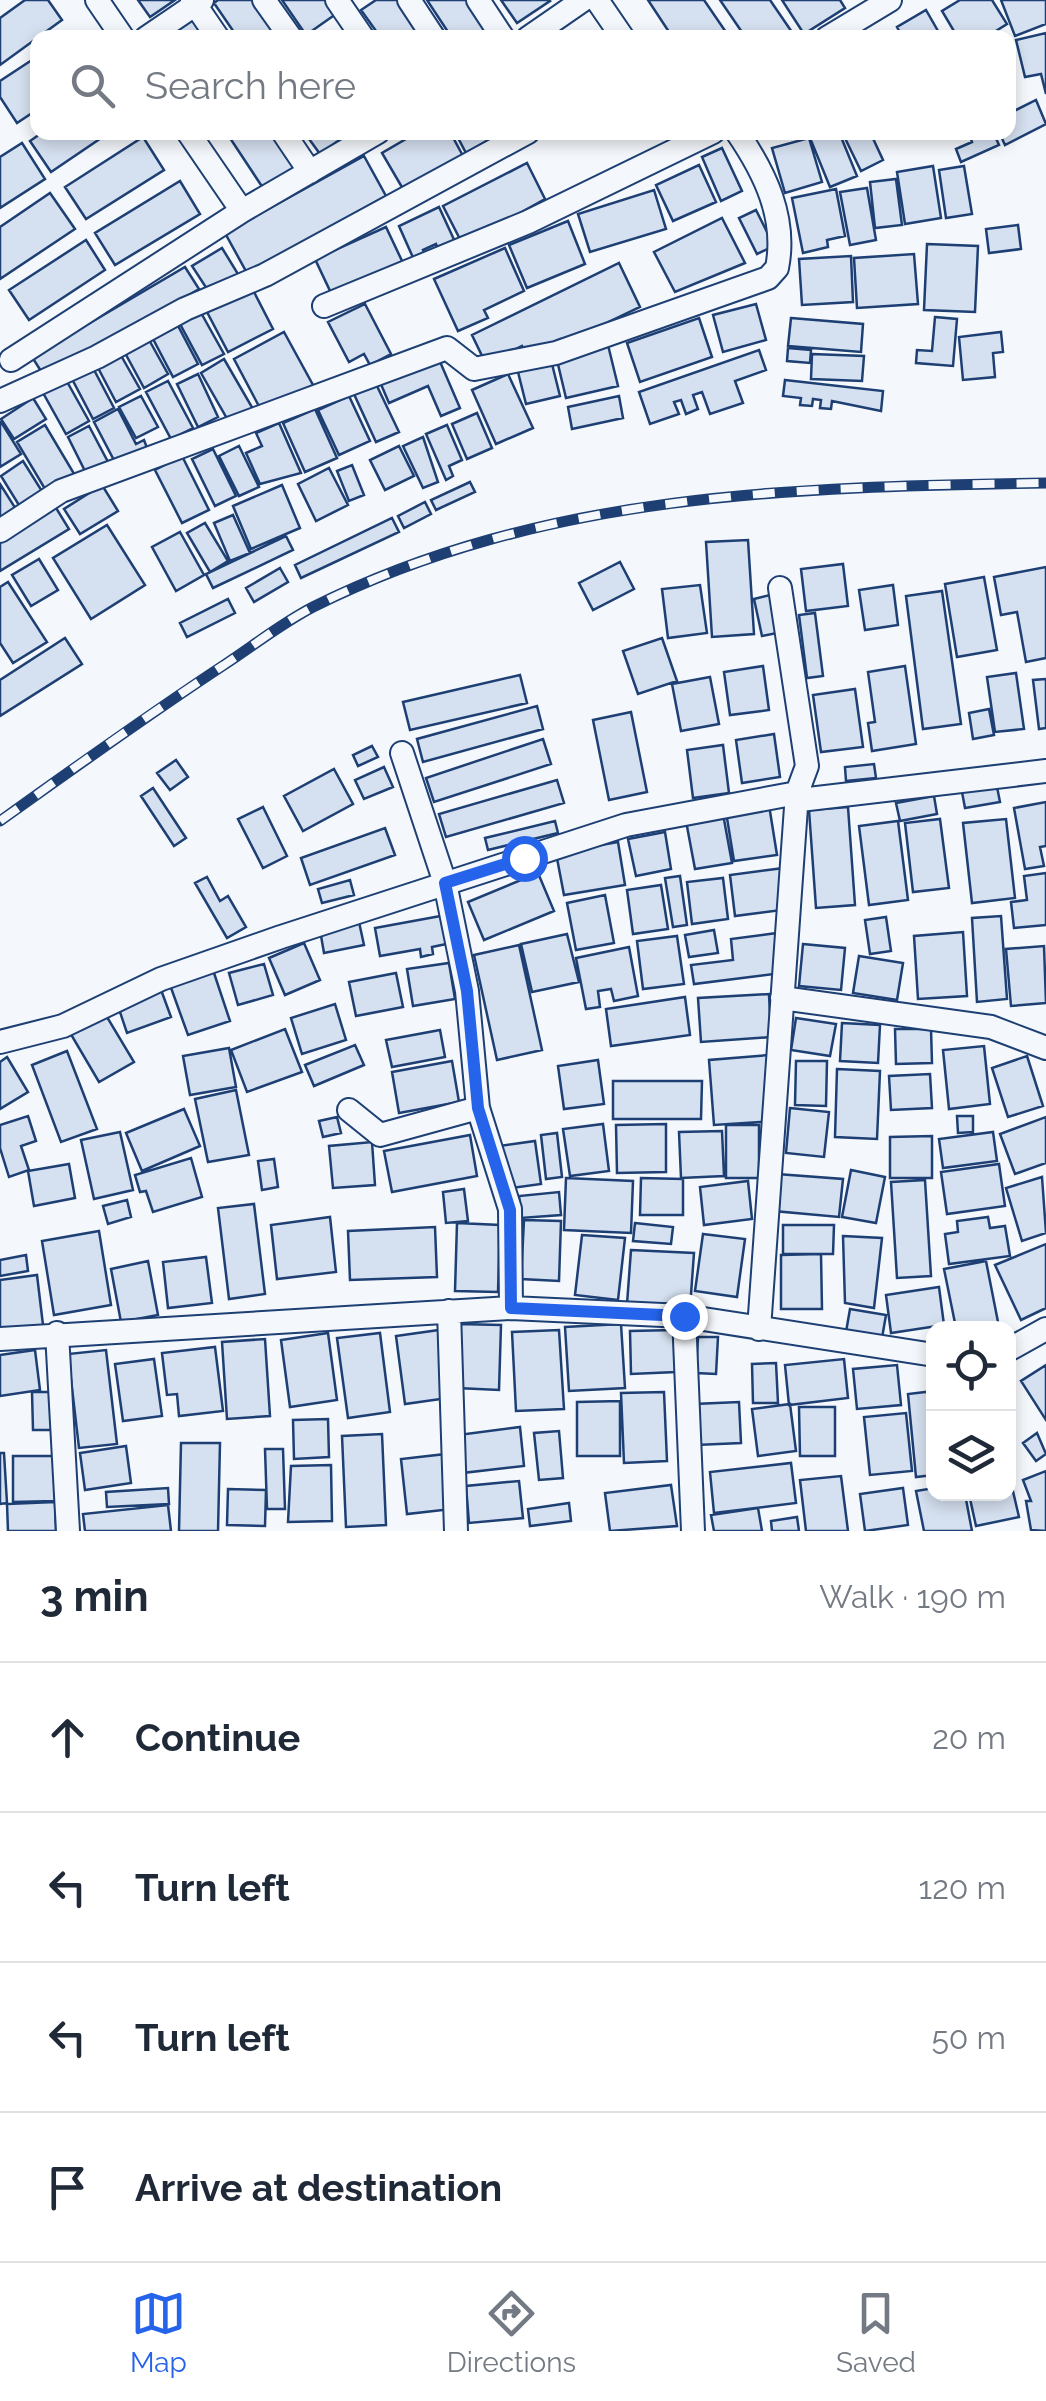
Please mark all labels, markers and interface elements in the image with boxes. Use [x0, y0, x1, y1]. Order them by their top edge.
search box [30, 30, 1016, 140]
icon: search [65, 58, 120, 113]
text: Search here [145, 63, 356, 108]
route start [502, 836, 548, 882]
route end [662, 1294, 708, 1340]
map controls [926, 1321, 1016, 1501]
button: locate [926, 1321, 1016, 1411]
button: layers [926, 1411, 1016, 1501]
text: 3 min [40, 1572, 149, 1621]
text: Walk · 190 m [819, 1578, 1006, 1615]
icon: ahead [40, 1710, 95, 1765]
text: Continue [135, 1715, 300, 1760]
text: 20 m [932, 1719, 1006, 1756]
icon: left [40, 1860, 95, 1915]
text: Turn left [135, 1865, 290, 1910]
text: 120 m [918, 1869, 1006, 1906]
icon: left [40, 2010, 95, 2065]
text: Turn left [135, 2015, 290, 2060]
text: 50 m [931, 2019, 1006, 2056]
icon: arrive [40, 2160, 95, 2215]
text: Arrive at destination [135, 2165, 502, 2210]
tab: Map [130, 2286, 187, 2379]
tab: Directions [447, 2286, 576, 2379]
tab: Saved [836, 2286, 916, 2379]

